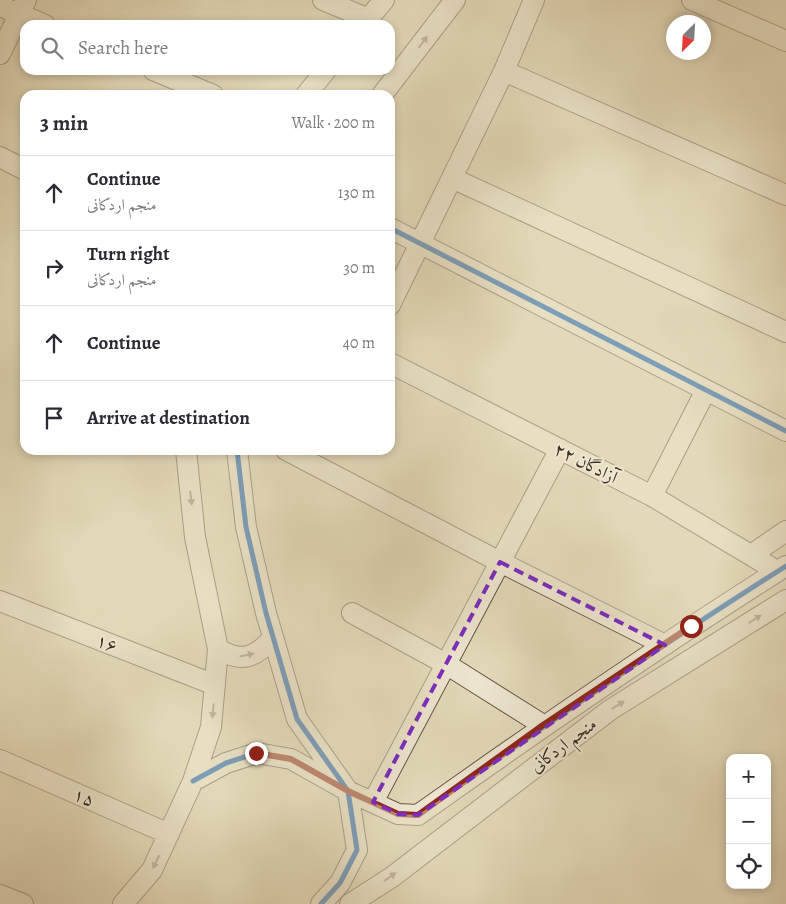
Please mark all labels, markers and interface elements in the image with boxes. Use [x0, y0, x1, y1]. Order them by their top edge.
north arrow [666, 15, 711, 60]
search box [20, 20, 395, 75]
icon: search [38, 34, 66, 62]
text: Search here [78, 35, 168, 61]
one-way arrow [418, 36, 428, 49]
text: 3 min [40, 109, 88, 137]
text: Walk · 200 m [291, 112, 375, 134]
text: Continue [87, 166, 161, 192]
icon: ahead [40, 179, 68, 207]
text: 130 m [338, 182, 375, 204]
text: منجم اردکانی [87, 194, 156, 216]
text: Turn right [87, 241, 169, 267]
icon: right [40, 254, 68, 282]
text: 30 m [343, 257, 375, 279]
text: منجم اردکانی [87, 269, 156, 291]
icon: ahead [40, 329, 68, 357]
text: Continue [87, 330, 161, 356]
text: 40 m [343, 332, 375, 354]
icon: arrive [40, 404, 68, 432]
text: Arrive at destination [87, 405, 250, 431]
street label: آزادگان ۲۲ [550, 437, 624, 490]
one-way arrow [187, 491, 195, 507]
one-way arrow [749, 614, 762, 624]
route start [680, 615, 703, 638]
street label: ۱۶ [93, 628, 121, 658]
one-way arrow [240, 651, 255, 659]
one-way arrow [611, 701, 624, 710]
one-way arrow [208, 703, 216, 719]
street label: منجم اردکانی [525, 712, 604, 782]
route end [245, 742, 268, 765]
map controls [726, 754, 771, 889]
button: + [726, 754, 771, 799]
street label: ۱۵ [70, 782, 98, 812]
button: − [726, 799, 771, 844]
button: locate [726, 844, 771, 889]
one-way arrow [151, 855, 159, 869]
one-way arrow [383, 872, 397, 882]

